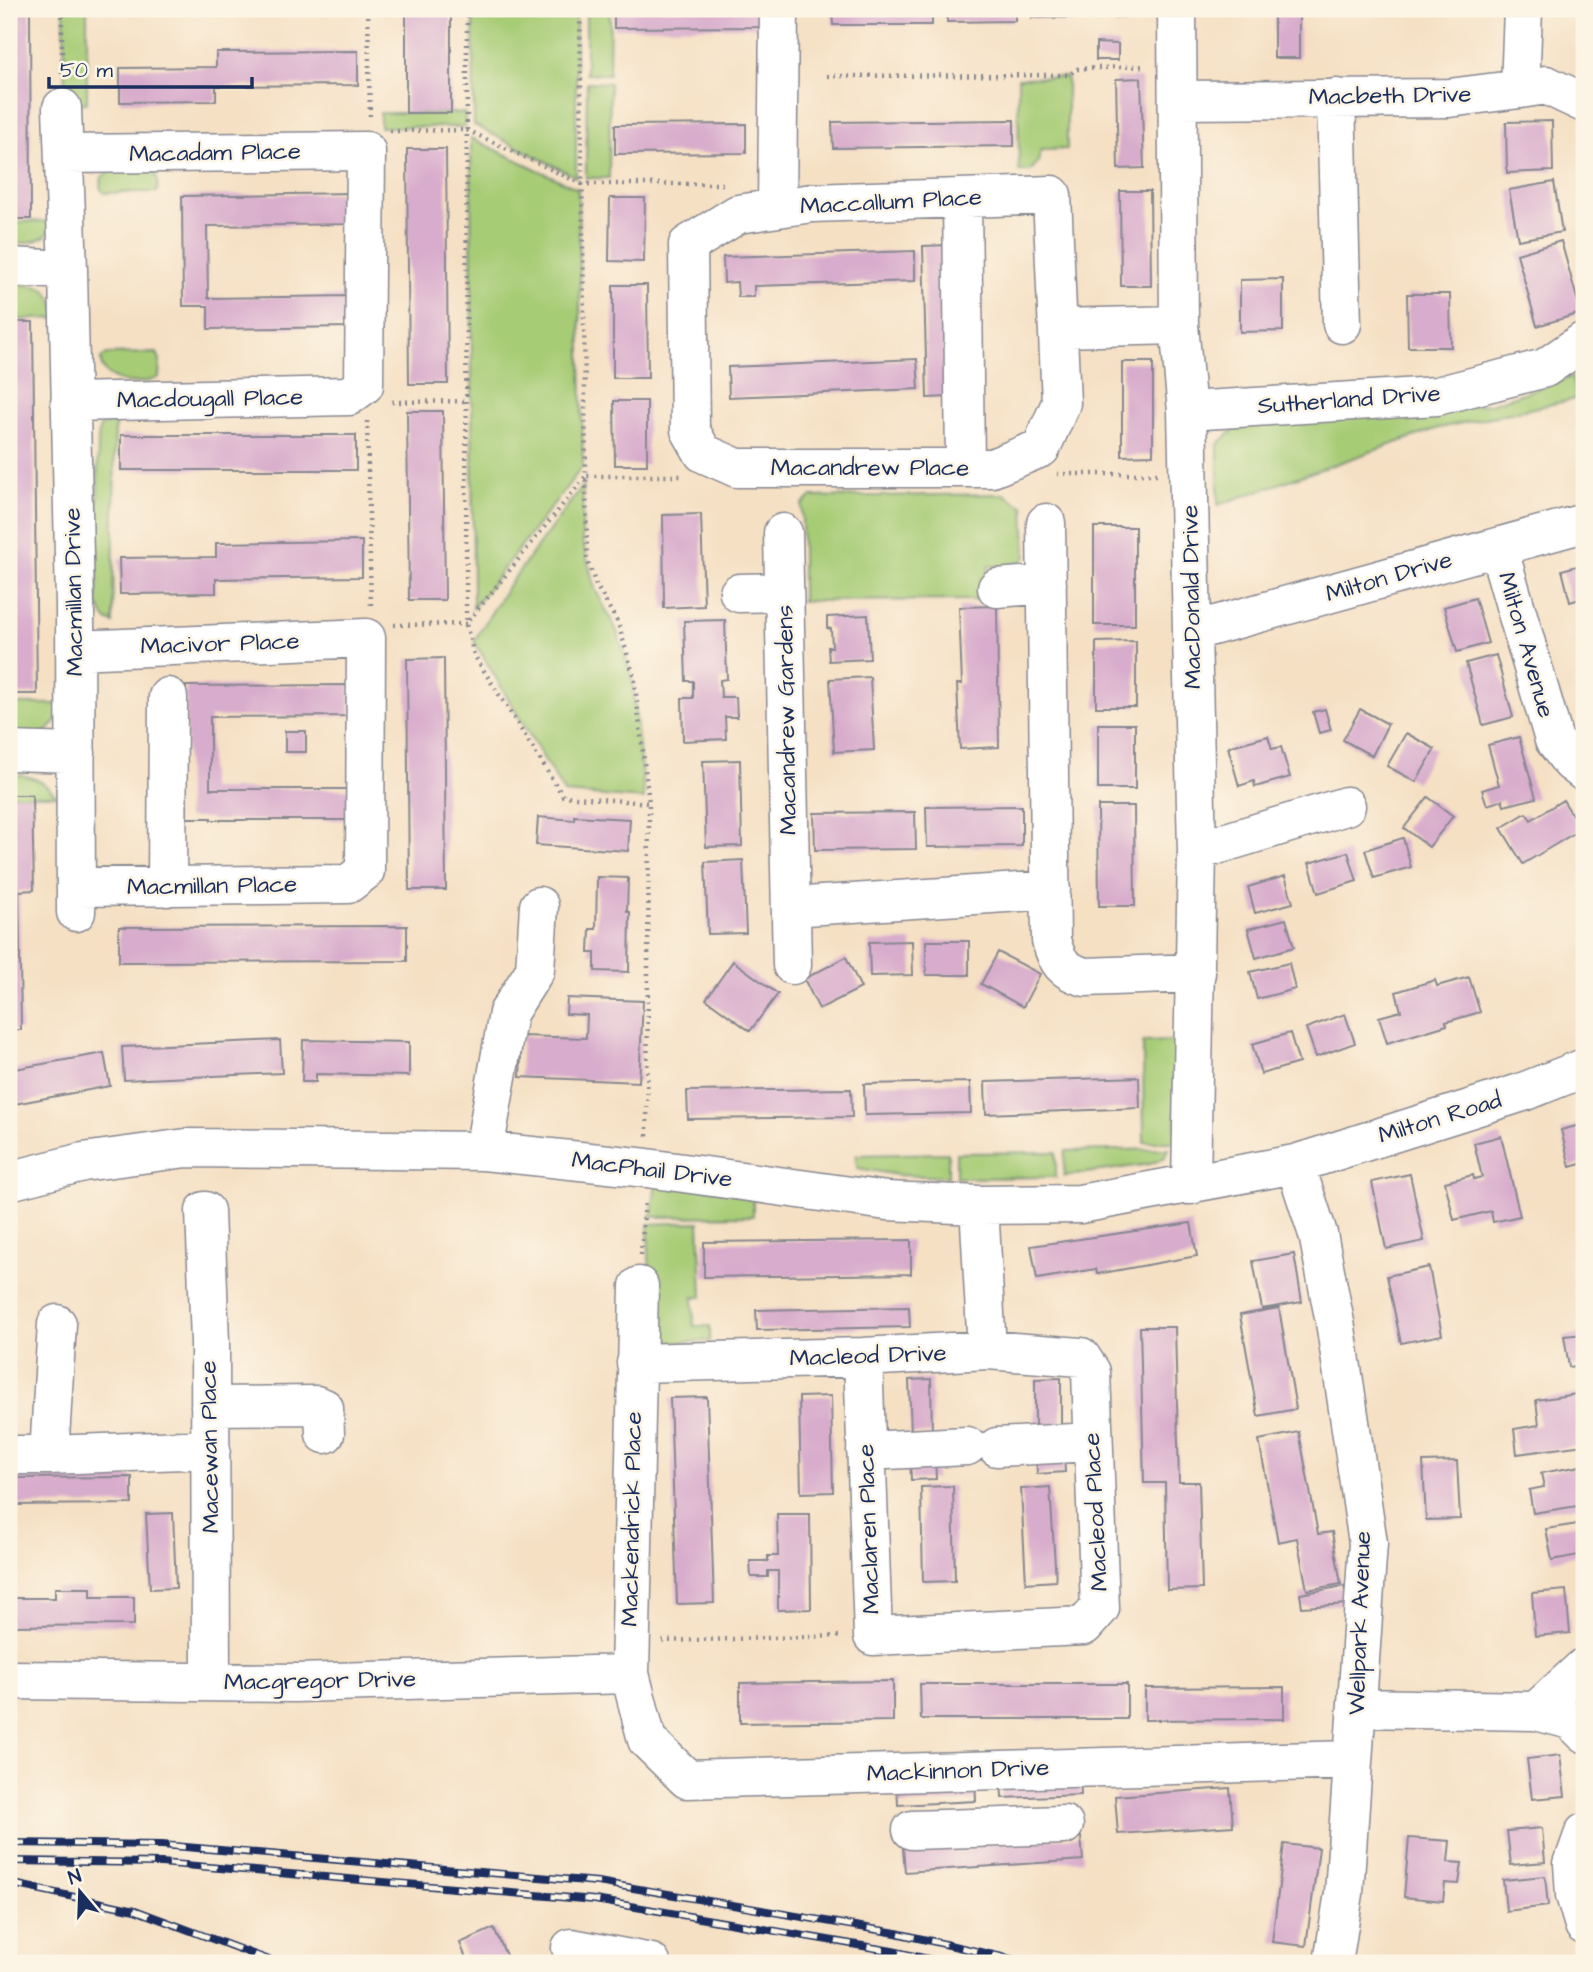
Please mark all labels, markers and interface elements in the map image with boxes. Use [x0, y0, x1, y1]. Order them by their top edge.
scale bar [49, 46, 252, 90]
text: 50 m [60, 56, 114, 85]
street label: Macbeth Drive [1308, 78, 1472, 114]
street label: Macadam Place [129, 135, 301, 171]
street label: Maccallum Place [799, 180, 983, 224]
street label: Sutherland Drive [1256, 377, 1442, 423]
street label: Macdougall Place [116, 380, 304, 419]
street label: Macandrew Place [771, 451, 969, 485]
street label: MacDonald Drive [1173, 505, 1211, 689]
street label: Macmillan Drive [56, 507, 92, 677]
street label: Milton Drive [1322, 543, 1456, 611]
street label: Milton Avenue [1489, 568, 1563, 722]
street label: Macandrew Gardens [768, 605, 806, 835]
street label: Macivor Place [140, 624, 300, 664]
street label: Macmillan Place [127, 868, 297, 904]
street label: Milton Road [1374, 1083, 1506, 1153]
street label: MacPhail Drive [570, 1143, 734, 1197]
street label: Macleod Drive [789, 1336, 947, 1376]
street label: Macewan Place [191, 1360, 229, 1534]
street label: Mackendrick Place [613, 1411, 651, 1627]
street label: Macleod Place [1075, 1432, 1117, 1592]
street label: Maclaren Place [849, 1443, 889, 1615]
street label: Wellpark Avenue [1340, 1530, 1380, 1716]
street label: Macgregor Drive [223, 1662, 417, 1701]
street label: Mackinnon Drive [866, 1751, 1050, 1791]
north arrow [46, 1856, 116, 1926]
text: N [65, 1863, 85, 1892]

